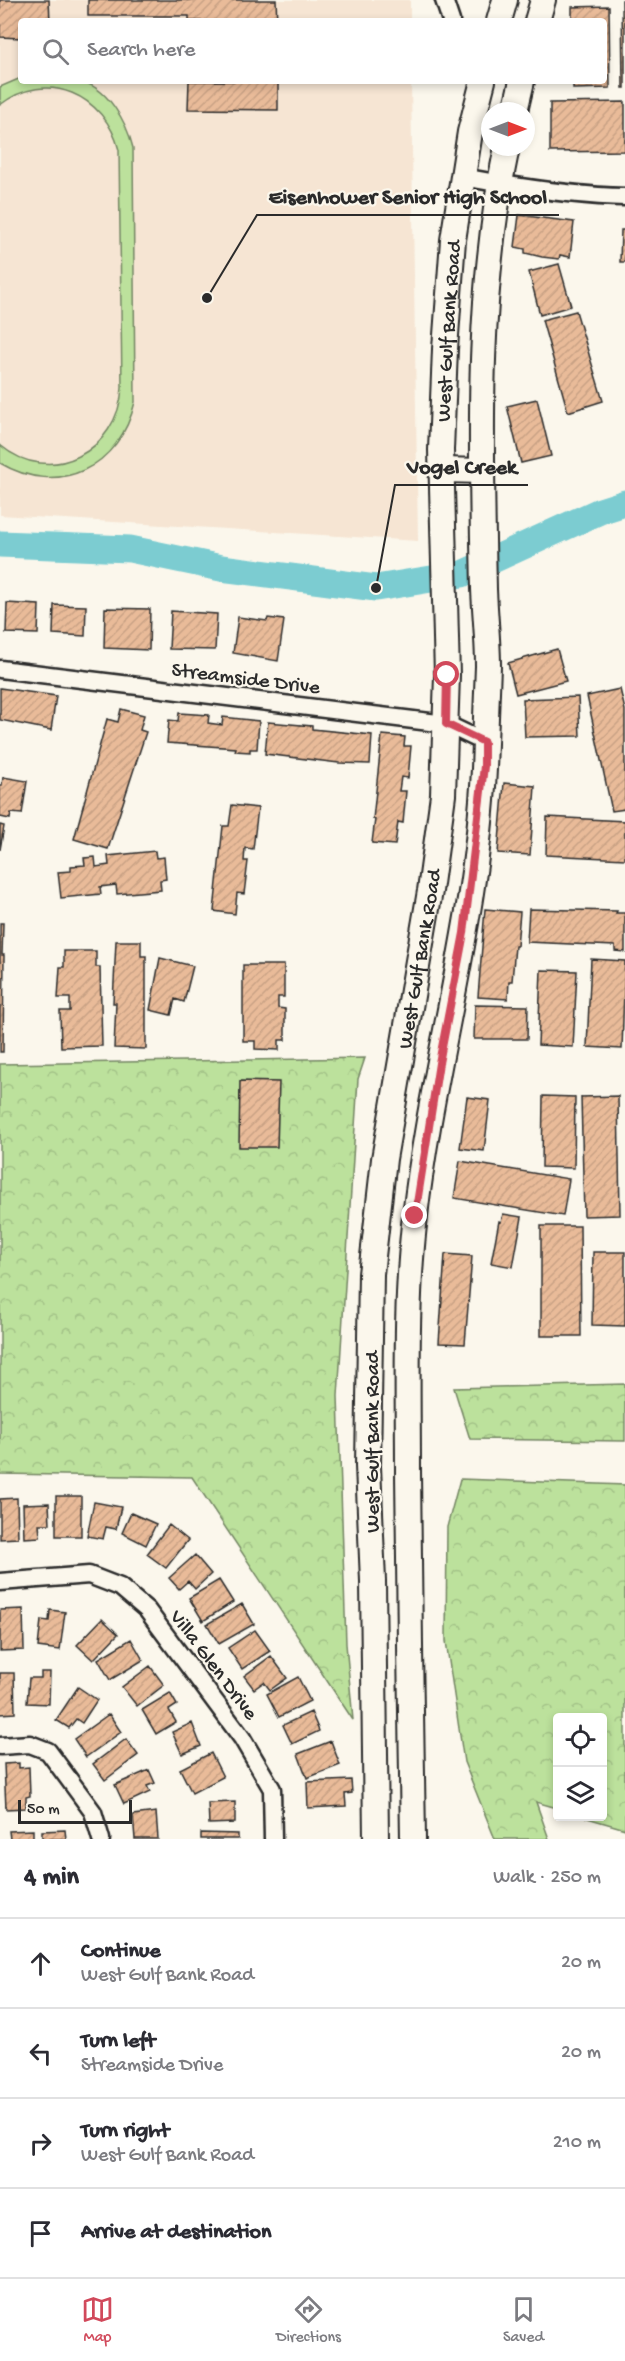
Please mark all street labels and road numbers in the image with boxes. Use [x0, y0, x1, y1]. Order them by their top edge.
street label: West Gulf Bank Road [433, 238, 469, 422]
street label: Streamside Drive [170, 659, 322, 702]
street label: West Gulf Bank Road [394, 866, 449, 1051]
street label: West Gulf Bank Road [362, 1349, 387, 1533]
street label: Villa Glen Drive [162, 1605, 262, 1727]

